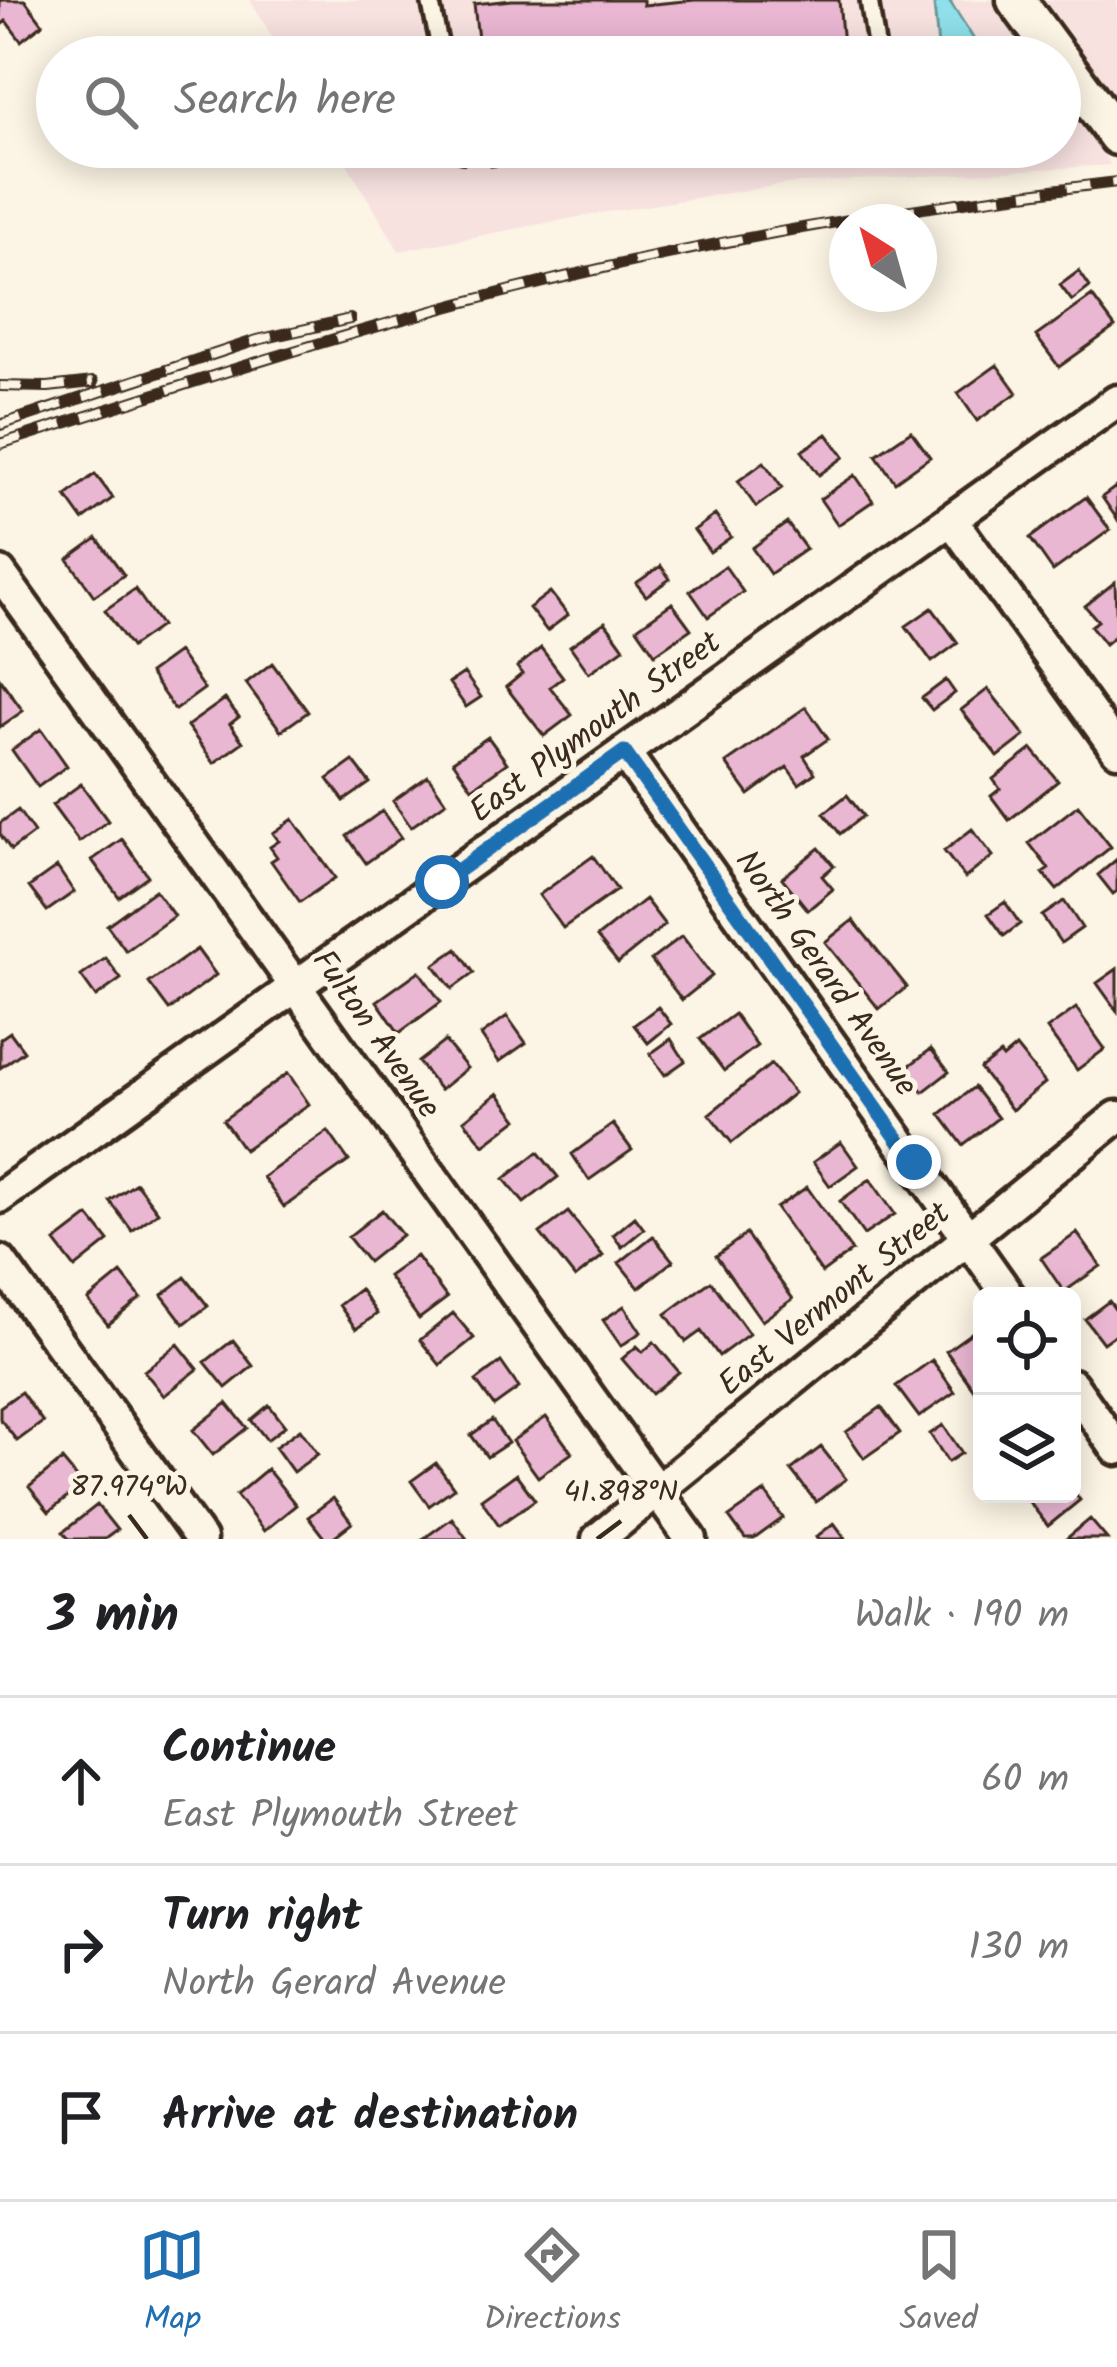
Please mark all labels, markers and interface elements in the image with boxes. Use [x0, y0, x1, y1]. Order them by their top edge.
search box [36, 36, 1081, 168]
text: Search here [174, 66, 396, 138]
icon: search [78, 69, 144, 135]
north arrow [829, 204, 937, 312]
street label: East Plymouth Street [459, 617, 734, 838]
street label: North Gerard Avenue [720, 840, 930, 1109]
route start [415, 855, 469, 909]
street label: Fulton Avenue [297, 939, 453, 1131]
route end [887, 1135, 941, 1189]
street label: East Vermont Street [707, 1188, 964, 1411]
map controls [973, 1287, 1081, 1503]
button: locate [973, 1287, 1081, 1395]
button: layers [973, 1395, 1081, 1503]
text: 87.974°W [70, 1464, 188, 1512]
text: 41.898°N [564, 1469, 678, 1517]
text: 3 min [48, 1577, 179, 1658]
text: Walk · 190 m [854, 1586, 1069, 1648]
text: Continue [162, 1714, 336, 1786]
icon: ahead [48, 1748, 114, 1814]
text: 60 m [981, 1750, 1069, 1812]
text: East Plymouth Street [162, 1786, 518, 1848]
text: Turn right [162, 1882, 362, 1954]
icon: right [48, 1916, 114, 1982]
text: 130 m [968, 1918, 1069, 1980]
text: North Gerard Avenue [162, 1954, 506, 2016]
text: Arrive at destination [162, 2081, 578, 2153]
icon: arrive [48, 2084, 114, 2150]
tab: Map [139, 2222, 205, 2347]
tab: Directions [484, 2222, 621, 2347]
tab: Saved [899, 2222, 978, 2347]

